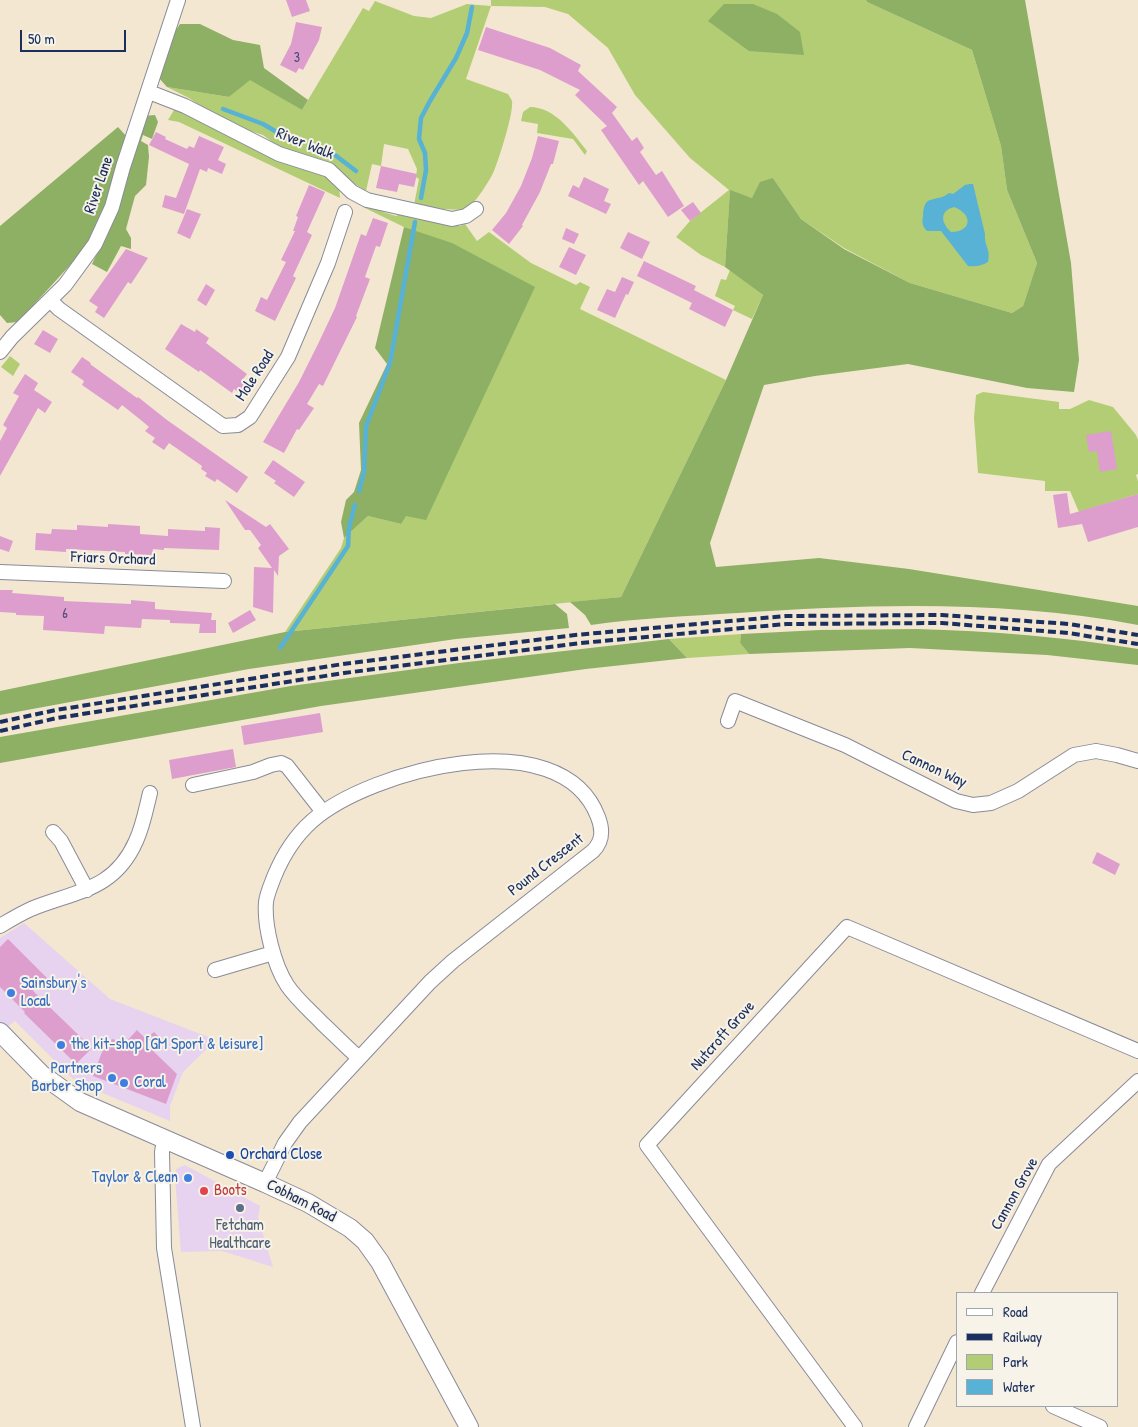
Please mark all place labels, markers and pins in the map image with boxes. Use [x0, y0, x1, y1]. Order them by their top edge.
place label: Sainsbury's Local [21, 974, 86, 1012]
marker: Sainsbury's Local [5, 987, 17, 999]
place label: the kit-shop [GM Sport & leisure] [71, 1035, 263, 1055]
marker: the kit-shop [GM Sport & leisure] [55, 1039, 67, 1051]
place label: Partners Barber Shop [31, 1059, 102, 1097]
marker: Partners Barber Shop [106, 1072, 118, 1084]
place label: Coral [134, 1073, 166, 1093]
marker: Coral [118, 1077, 130, 1089]
place label: Orchard Close [240, 1145, 322, 1165]
marker: Orchard Close [224, 1149, 236, 1161]
place label: Taylor & Clean [92, 1168, 178, 1188]
marker: Taylor & Clean [182, 1172, 194, 1184]
place label: Boots [214, 1181, 247, 1201]
marker: Boots [198, 1185, 210, 1197]
marker: Fetcham Healthcare [234, 1202, 246, 1214]
place label: Fetcham Healthcare [209, 1216, 271, 1254]

